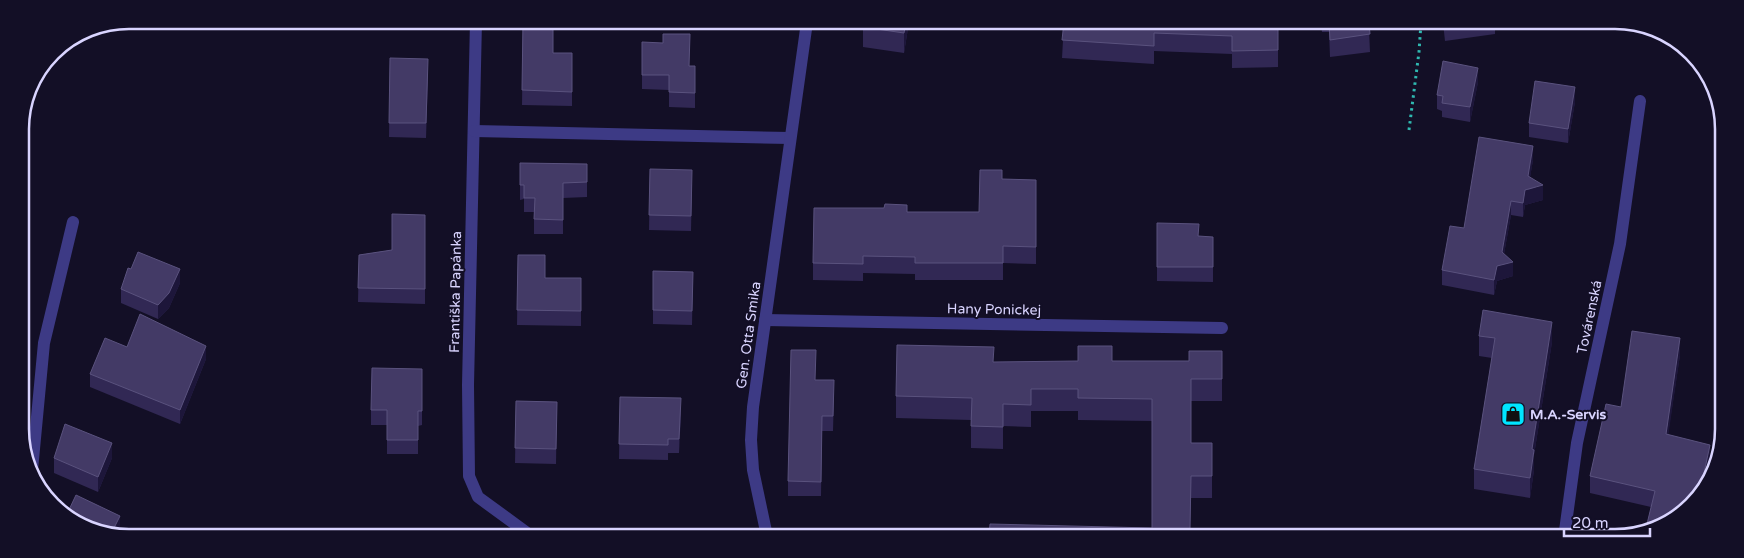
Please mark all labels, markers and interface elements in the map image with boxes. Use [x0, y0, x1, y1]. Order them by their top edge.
street label: Františka Papánka [446, 231, 465, 353]
street label: Továrenská [1573, 279, 1606, 356]
street label: Gen. Otta Smika [733, 280, 764, 390]
street label: Hany Ponickej [947, 300, 1041, 319]
shop icon: M.A.-Servis [1500, 401, 1526, 427]
place label: M.A.-Servis [1530, 406, 1607, 423]
scale bar [1564, 506, 1650, 538]
text: 20 m [1572, 514, 1609, 532]

